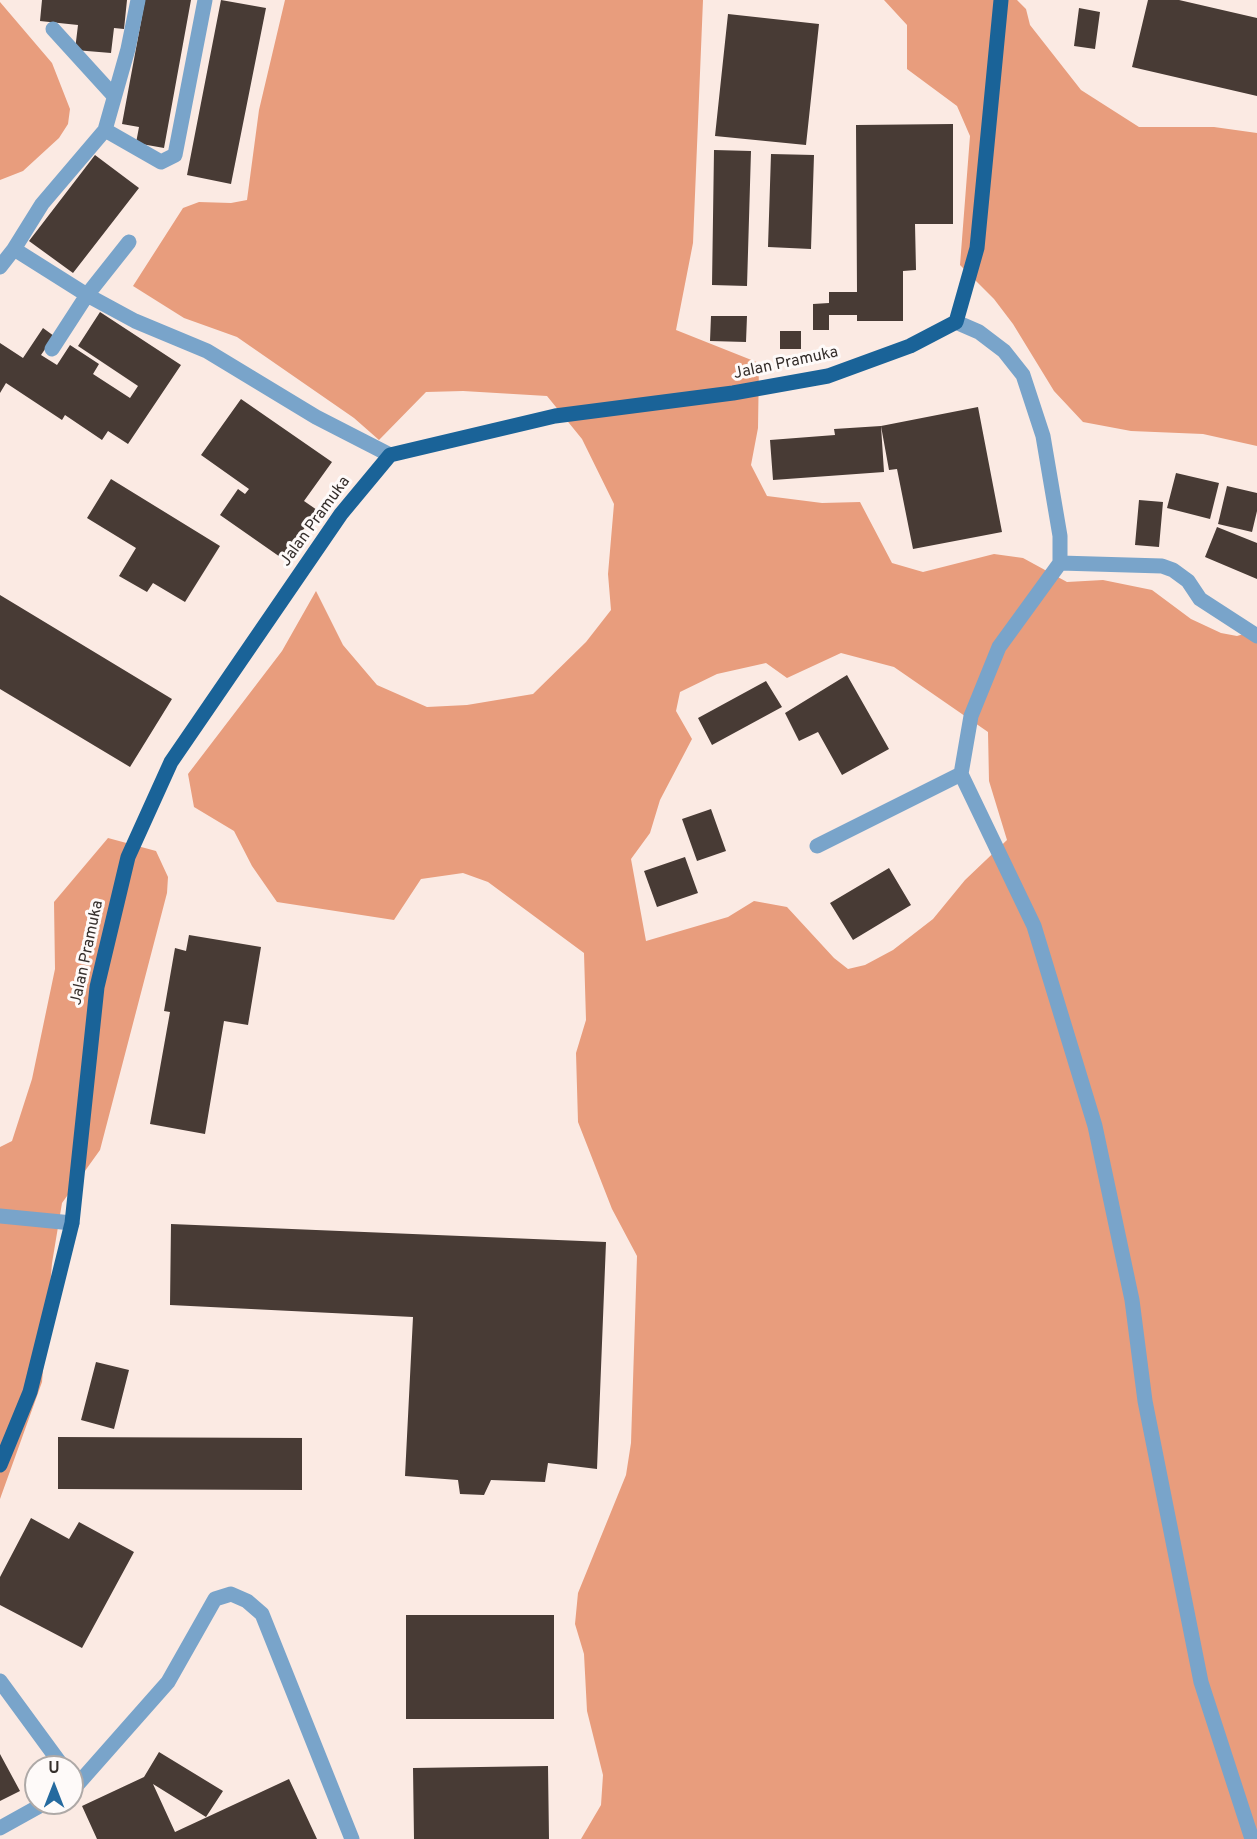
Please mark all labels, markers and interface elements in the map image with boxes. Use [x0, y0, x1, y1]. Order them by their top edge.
street label: Jalan Pramuka [732, 344, 840, 384]
street label: Jalan Pramuka [277, 473, 355, 571]
street label: Jalan Pramuka [68, 899, 108, 1007]
north arrow [24, 1755, 84, 1815]
text: U [48, 1759, 60, 1779]

